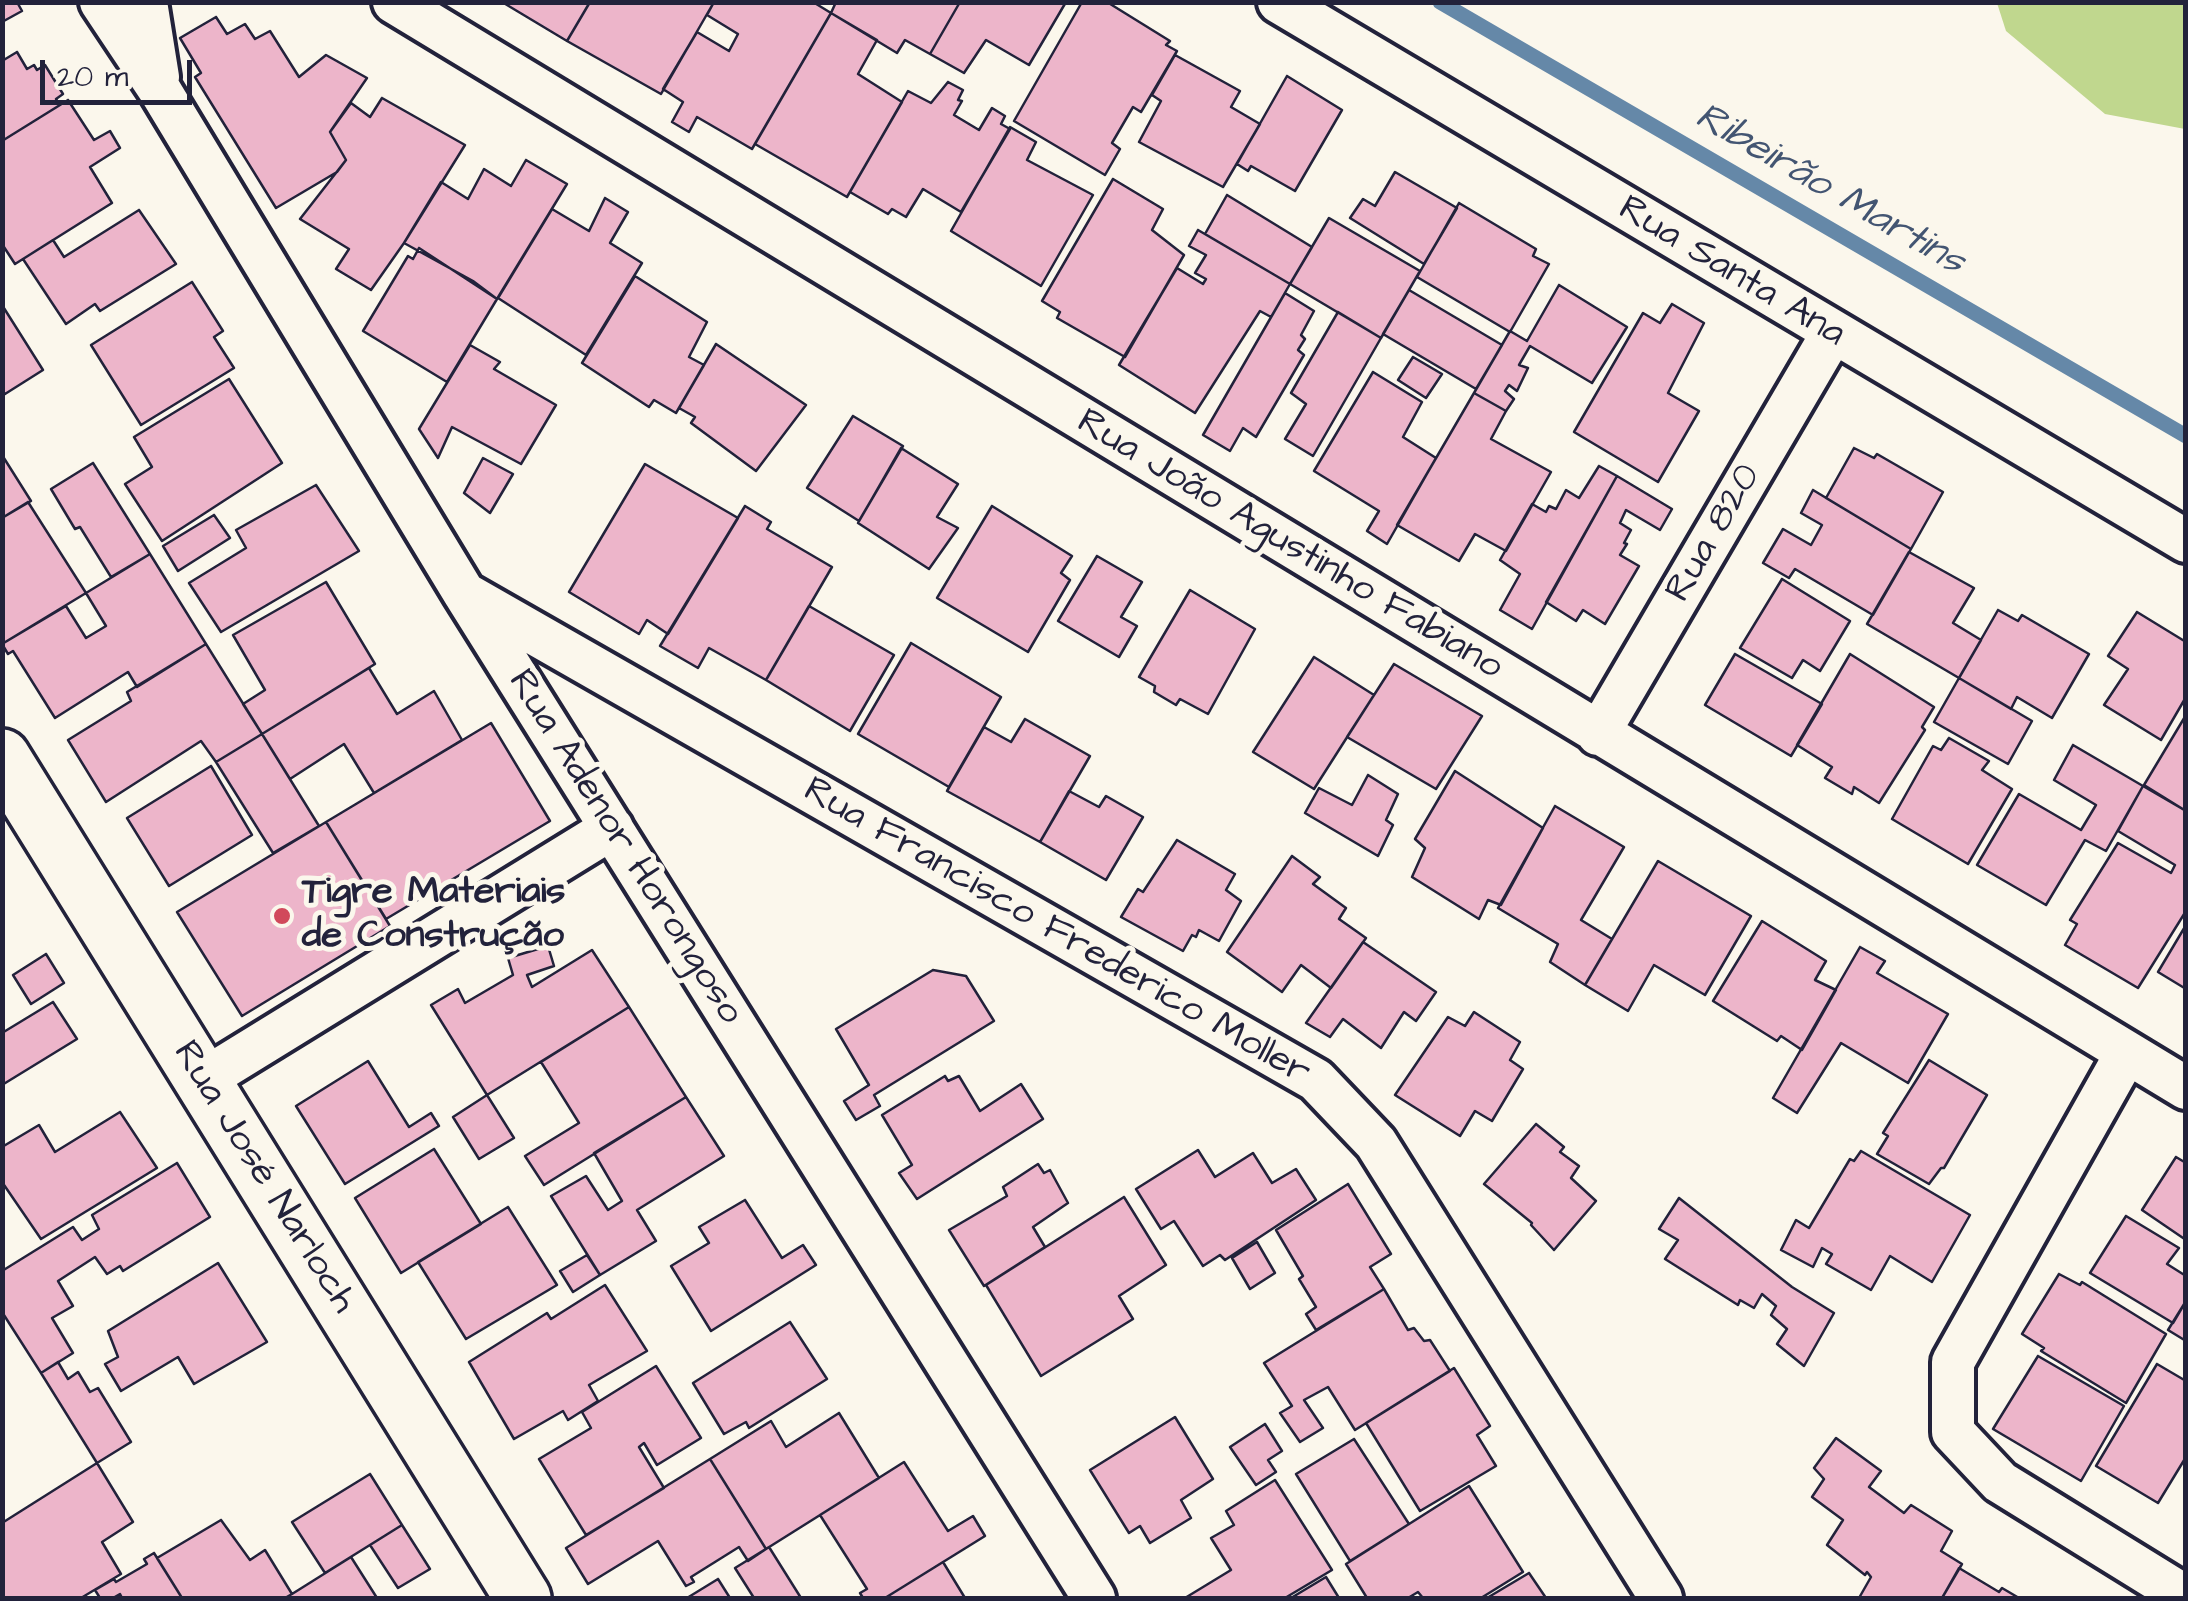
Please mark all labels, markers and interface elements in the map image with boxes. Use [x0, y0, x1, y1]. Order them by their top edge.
scale bar [45, 40, 198, 102]
text: 20 m [57, 56, 128, 98]
water label: Ribeirão Martins [1686, 94, 1972, 288]
street label: Rua Santa Ana [1609, 187, 1853, 359]
street label: Rua João Agustinho Fabiano [1068, 401, 1510, 691]
street label: Rua 820 [1657, 457, 1773, 611]
street label: Rua Adenor Horongoso [496, 662, 752, 1034]
street label: Rua Francisco Frederico Moller [795, 769, 1317, 1097]
place label: Tigre Materiais de Construção [302, 871, 565, 961]
marker: Tigre Materiais de Construção [271, 905, 293, 927]
street label: Rua José Narloch [161, 1034, 365, 1322]

